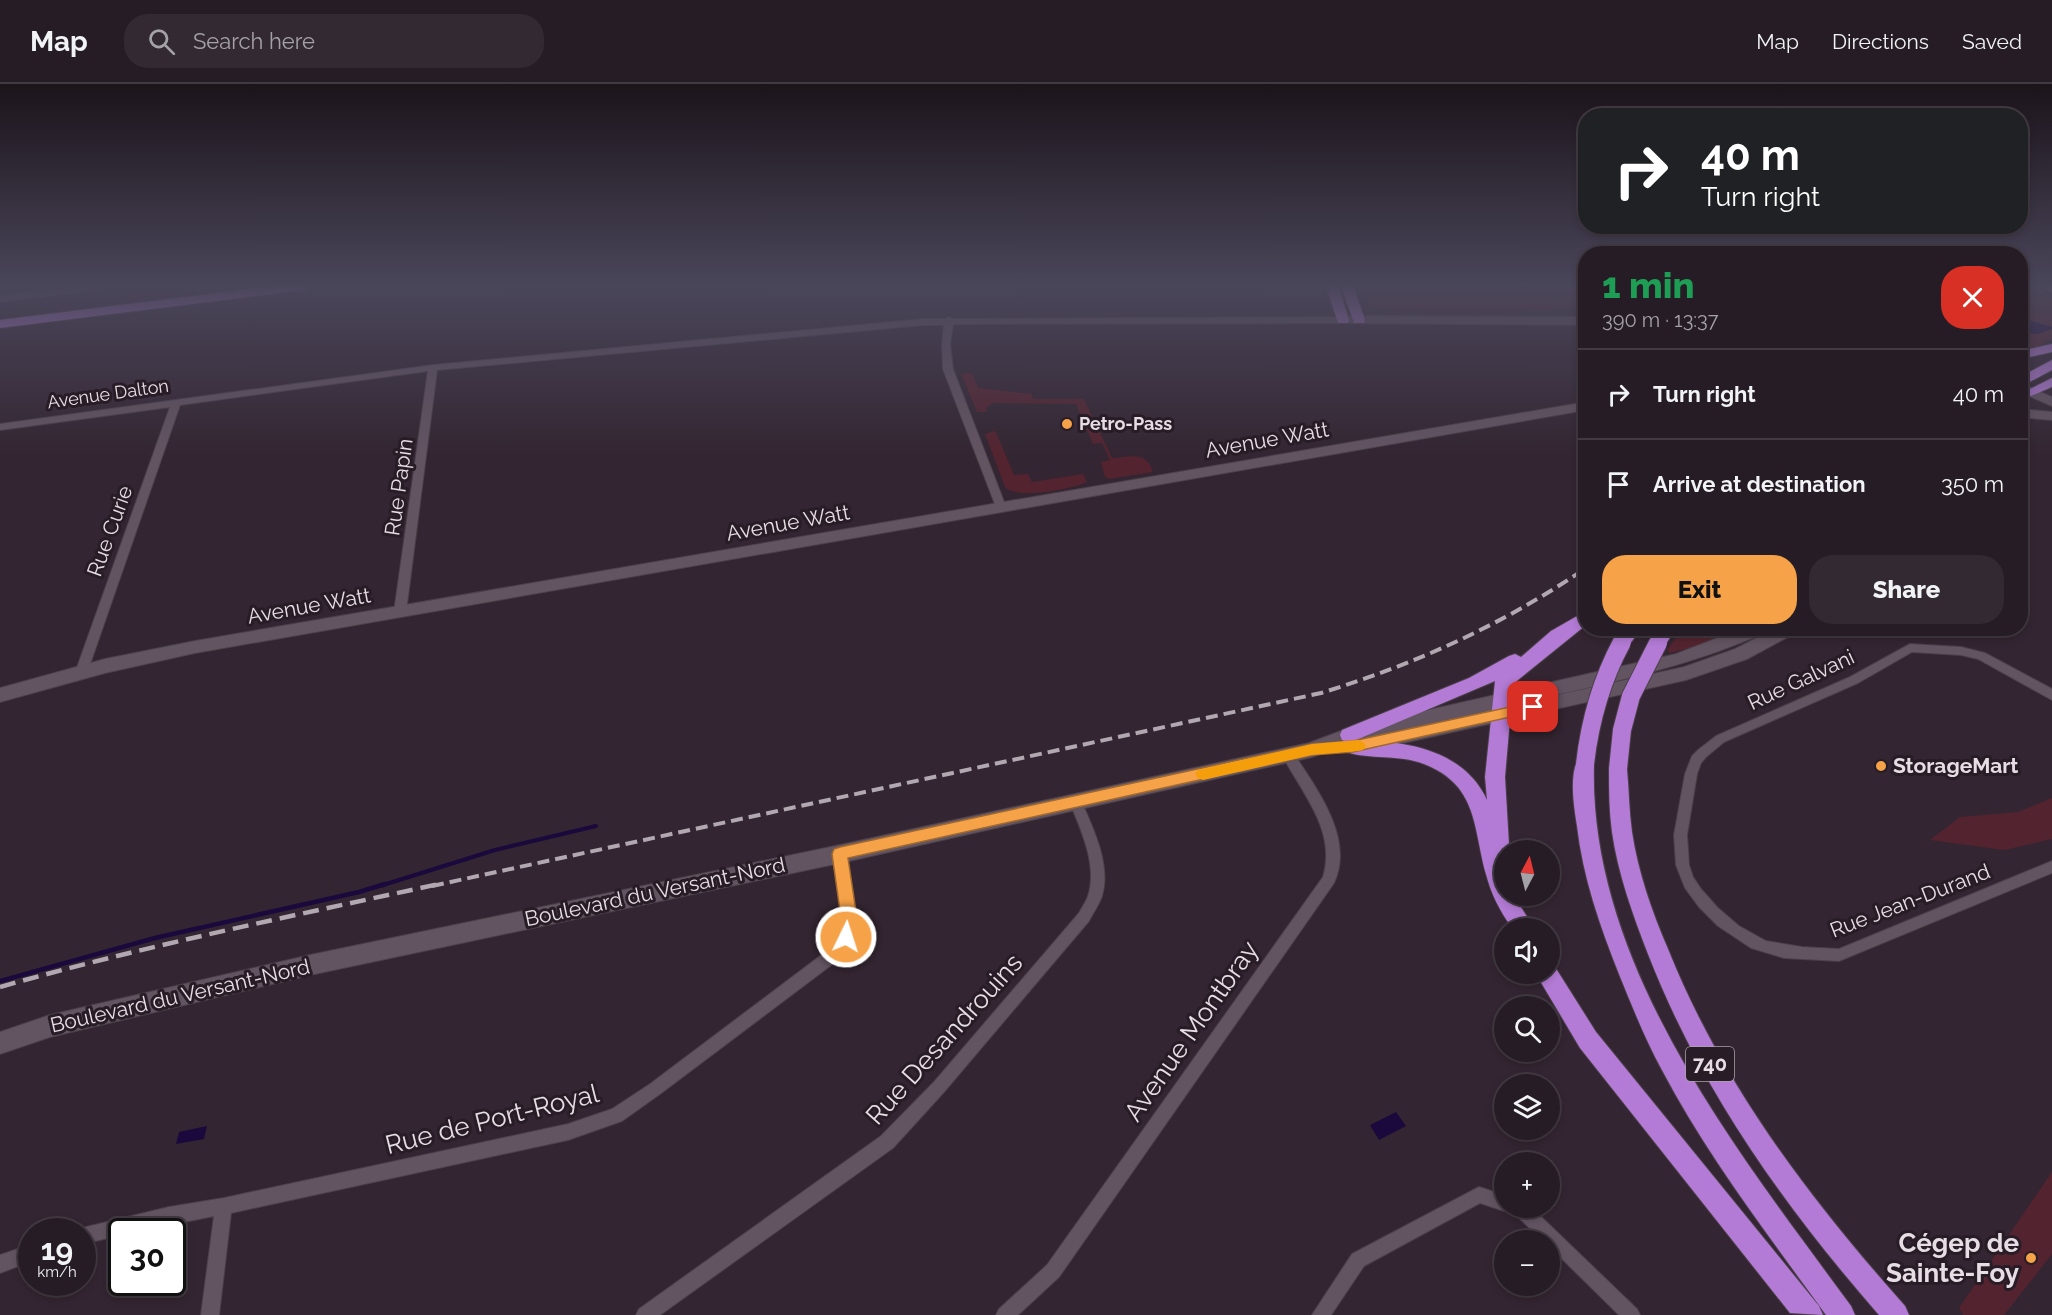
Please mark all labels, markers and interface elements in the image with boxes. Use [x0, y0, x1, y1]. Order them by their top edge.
search box [124, 14, 544, 68]
text: Map [30, 25, 88, 58]
icon: search [145, 25, 178, 58]
text: Search here [193, 28, 315, 54]
text: Map [1756, 29, 1799, 54]
text: Directions [1832, 29, 1929, 54]
text: Saved [1962, 29, 2022, 54]
text: 40 m [1701, 131, 1800, 180]
icon: right [1602, 132, 1680, 210]
text: Turn right [1701, 181, 1820, 212]
text: 1 min [1602, 264, 1694, 306]
button: close [1941, 266, 2004, 329]
text: 390 m · 13:37 [1602, 308, 1718, 332]
street label: Avenue Dalton [46, 375, 170, 412]
icon: right [1602, 378, 1635, 411]
text: Turn right [1653, 381, 1756, 407]
text: 40 m [1953, 381, 2004, 407]
place label: Petro-Pass [1079, 413, 1172, 434]
street label: Avenue Watt [1203, 416, 1330, 463]
marker: Petro-Pass [1060, 417, 1074, 431]
street label: Rue Papin [379, 437, 418, 537]
icon: arrive [1602, 468, 1635, 501]
text: Arrive at destination [1653, 471, 1866, 497]
text: 350 m [1941, 471, 2004, 497]
street label: Rue Curie [82, 482, 138, 580]
street label: Avenue Watt [724, 499, 851, 546]
button: Exit [1602, 555, 1797, 624]
button: Share [1809, 555, 2004, 624]
street label: Avenue Watt [245, 582, 372, 629]
street label: Rue Galvani [1744, 644, 1858, 715]
pin [1507, 681, 1558, 732]
icon: arrive [1516, 690, 1549, 723]
place label: StorageMart [1893, 753, 2018, 778]
marker: StorageMart [1874, 759, 1888, 773]
north arrow [1494, 840, 1560, 906]
map controls [1494, 840, 1560, 1296]
street label: Boulevard du Versant-Nord [522, 852, 787, 931]
street label: Rue Jean-Durand [1826, 858, 1993, 943]
position arrow [814, 905, 878, 969]
button: sound [1494, 918, 1560, 984]
street label: Avenue Montbray [1118, 935, 1264, 1127]
street label: Rue Desandrouins [860, 948, 1028, 1130]
street label: Boulevard du Versant-Nord [48, 953, 312, 1038]
button: search [1494, 996, 1560, 1062]
road number: 740 [1686, 1047, 1734, 1081]
button: layers [1494, 1074, 1560, 1140]
street label: Rue de Port-Royal [382, 1078, 603, 1160]
button: + [1494, 1152, 1560, 1218]
speed limit sign: 30 [108, 1218, 186, 1296]
place label: Cégep de Sainte-Foy [1886, 1228, 2019, 1288]
button: − [1494, 1230, 1560, 1296]
text: 19 [41, 1232, 73, 1267]
marker: Cégep de Sainte-Foy [2024, 1251, 2038, 1265]
text: km/h [37, 1263, 77, 1281]

